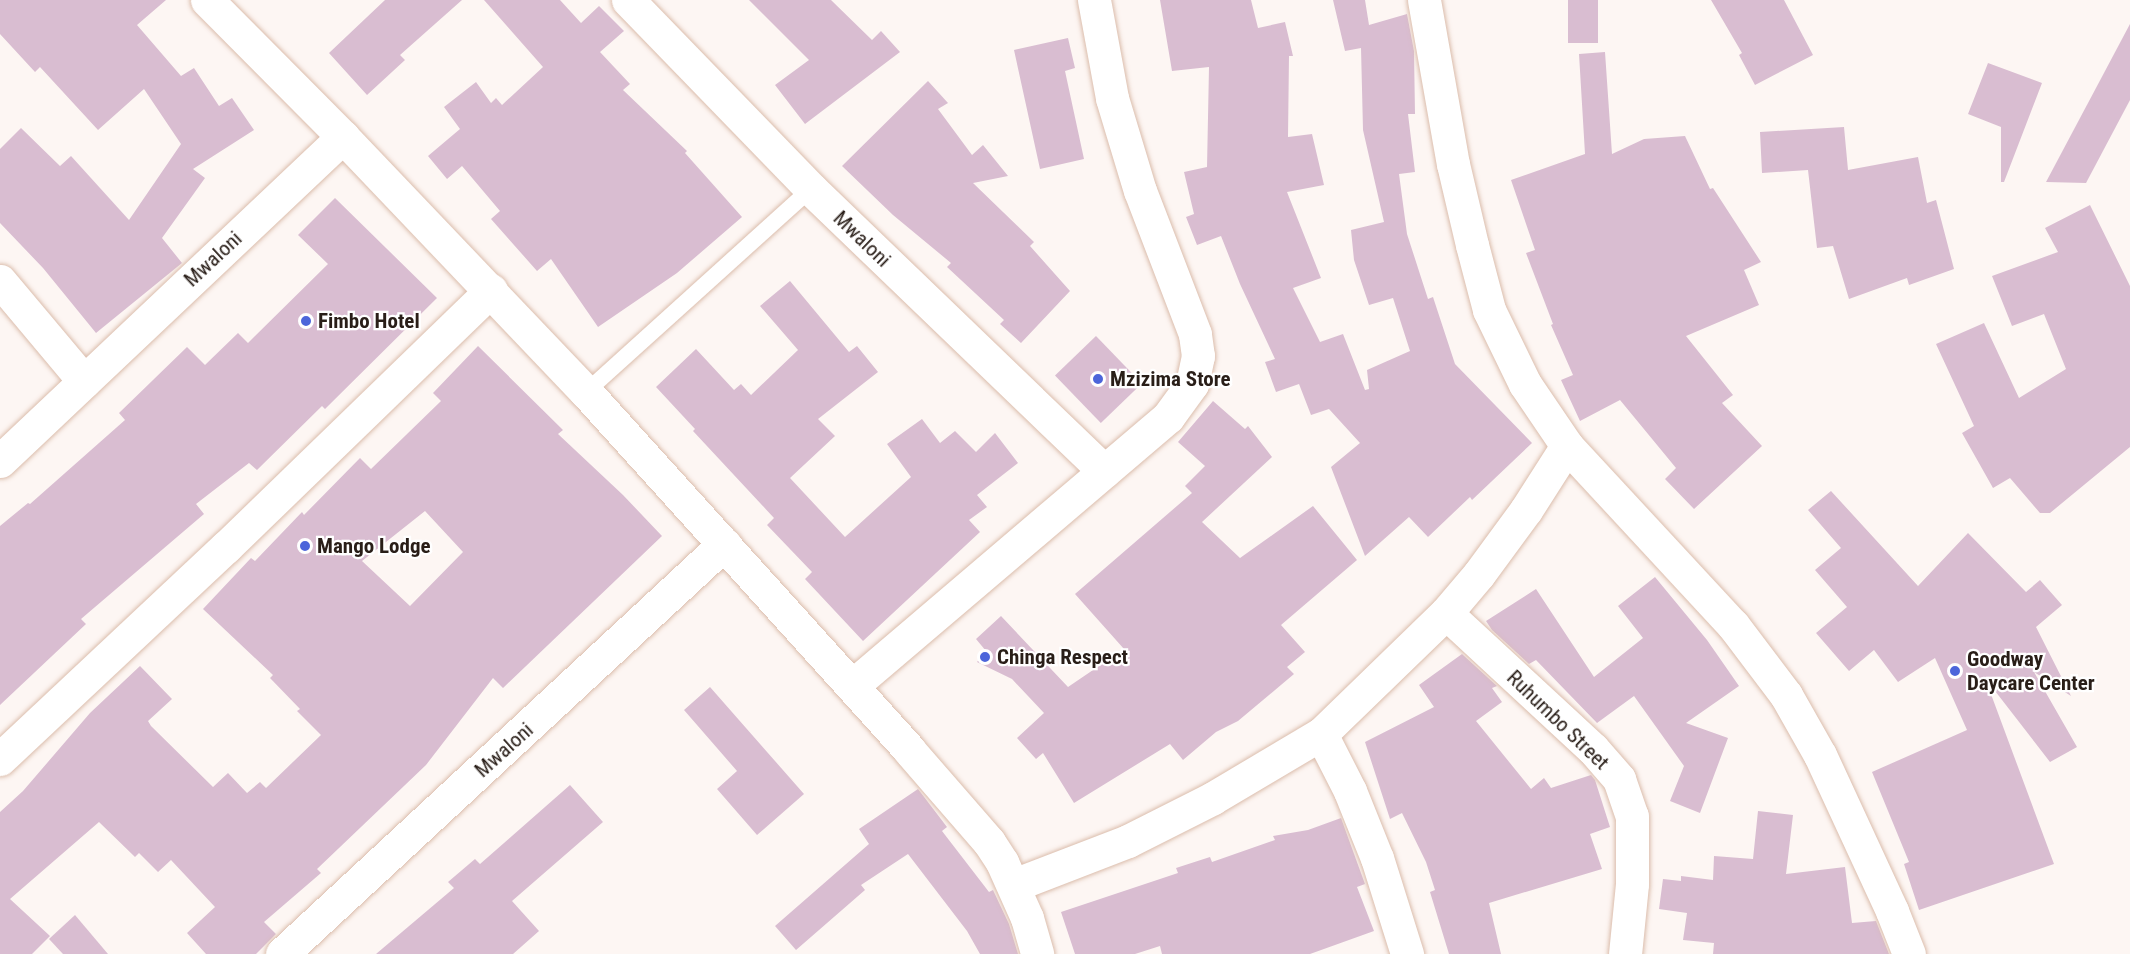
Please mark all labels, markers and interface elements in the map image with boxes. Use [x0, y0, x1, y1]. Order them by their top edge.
street label: Mwaloni [828, 206, 896, 272]
street label: Mwaloni [179, 226, 247, 292]
place label: Fimbo Hotel [318, 308, 420, 334]
marker: Fimbo Hotel [299, 314, 313, 328]
place label: Mzizima Store [1110, 366, 1231, 392]
marker: Mzizima Store [1091, 372, 1105, 386]
place label: Mango Lodge [317, 533, 431, 559]
marker: Mango Lodge [298, 539, 312, 553]
place label: Chinga Respect [997, 644, 1128, 670]
place label: Goodway Daycare Center [1967, 646, 2095, 696]
marker: Chinga Respect [978, 650, 992, 664]
marker: Goodway Daycare Center [1948, 664, 1962, 678]
street label: Ruhumbo Street [1502, 665, 1614, 775]
street label: Mwaloni [470, 717, 538, 783]

